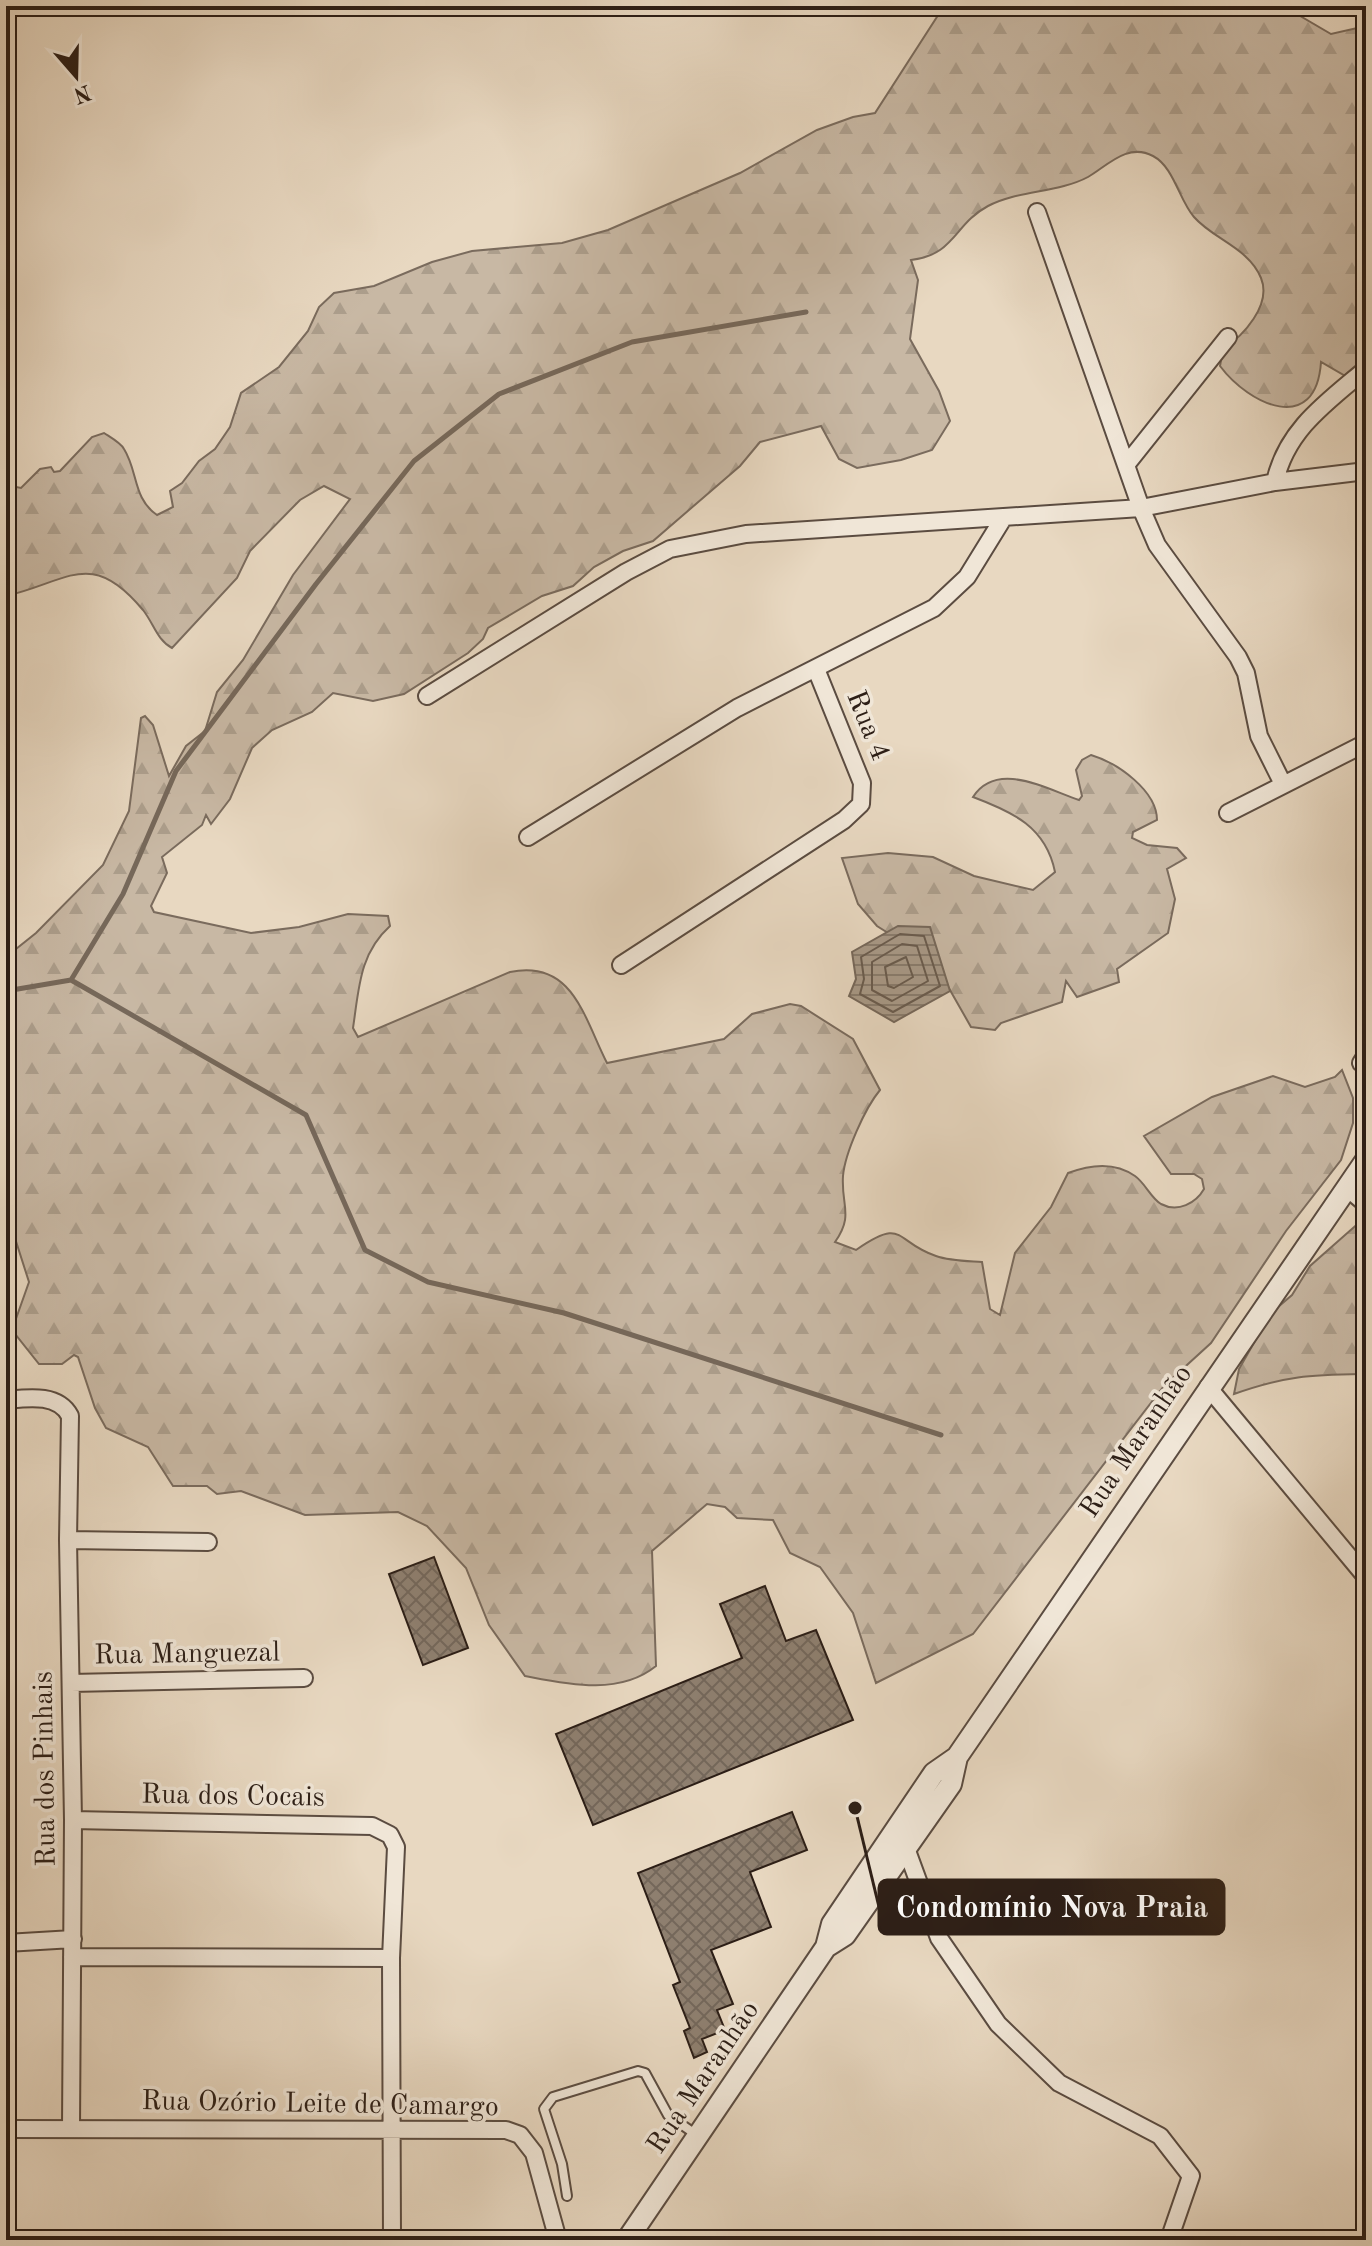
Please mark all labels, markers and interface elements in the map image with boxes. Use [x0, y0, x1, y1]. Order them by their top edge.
north arrow [36, 36, 116, 116]
text: N [70, 80, 94, 106]
street label: Rua 4 [840, 687, 894, 765]
street label: Rua Maranhão [1076, 1361, 1198, 1523]
street label: Rua Manguezal [94, 1639, 280, 1671]
street label: Rua dos Pinhais [30, 1671, 62, 1867]
street label: Rua dos Cocais [141, 1781, 325, 1813]
callout: Condomínio Nova Praia [879, 1880, 1224, 1934]
text: Condomínio Nova Praia [896, 1894, 1208, 1924]
street label: Rua Maranhão [643, 1997, 765, 2159]
street label: Rua Ozório Leite de Camargo [141, 2088, 499, 2122]

